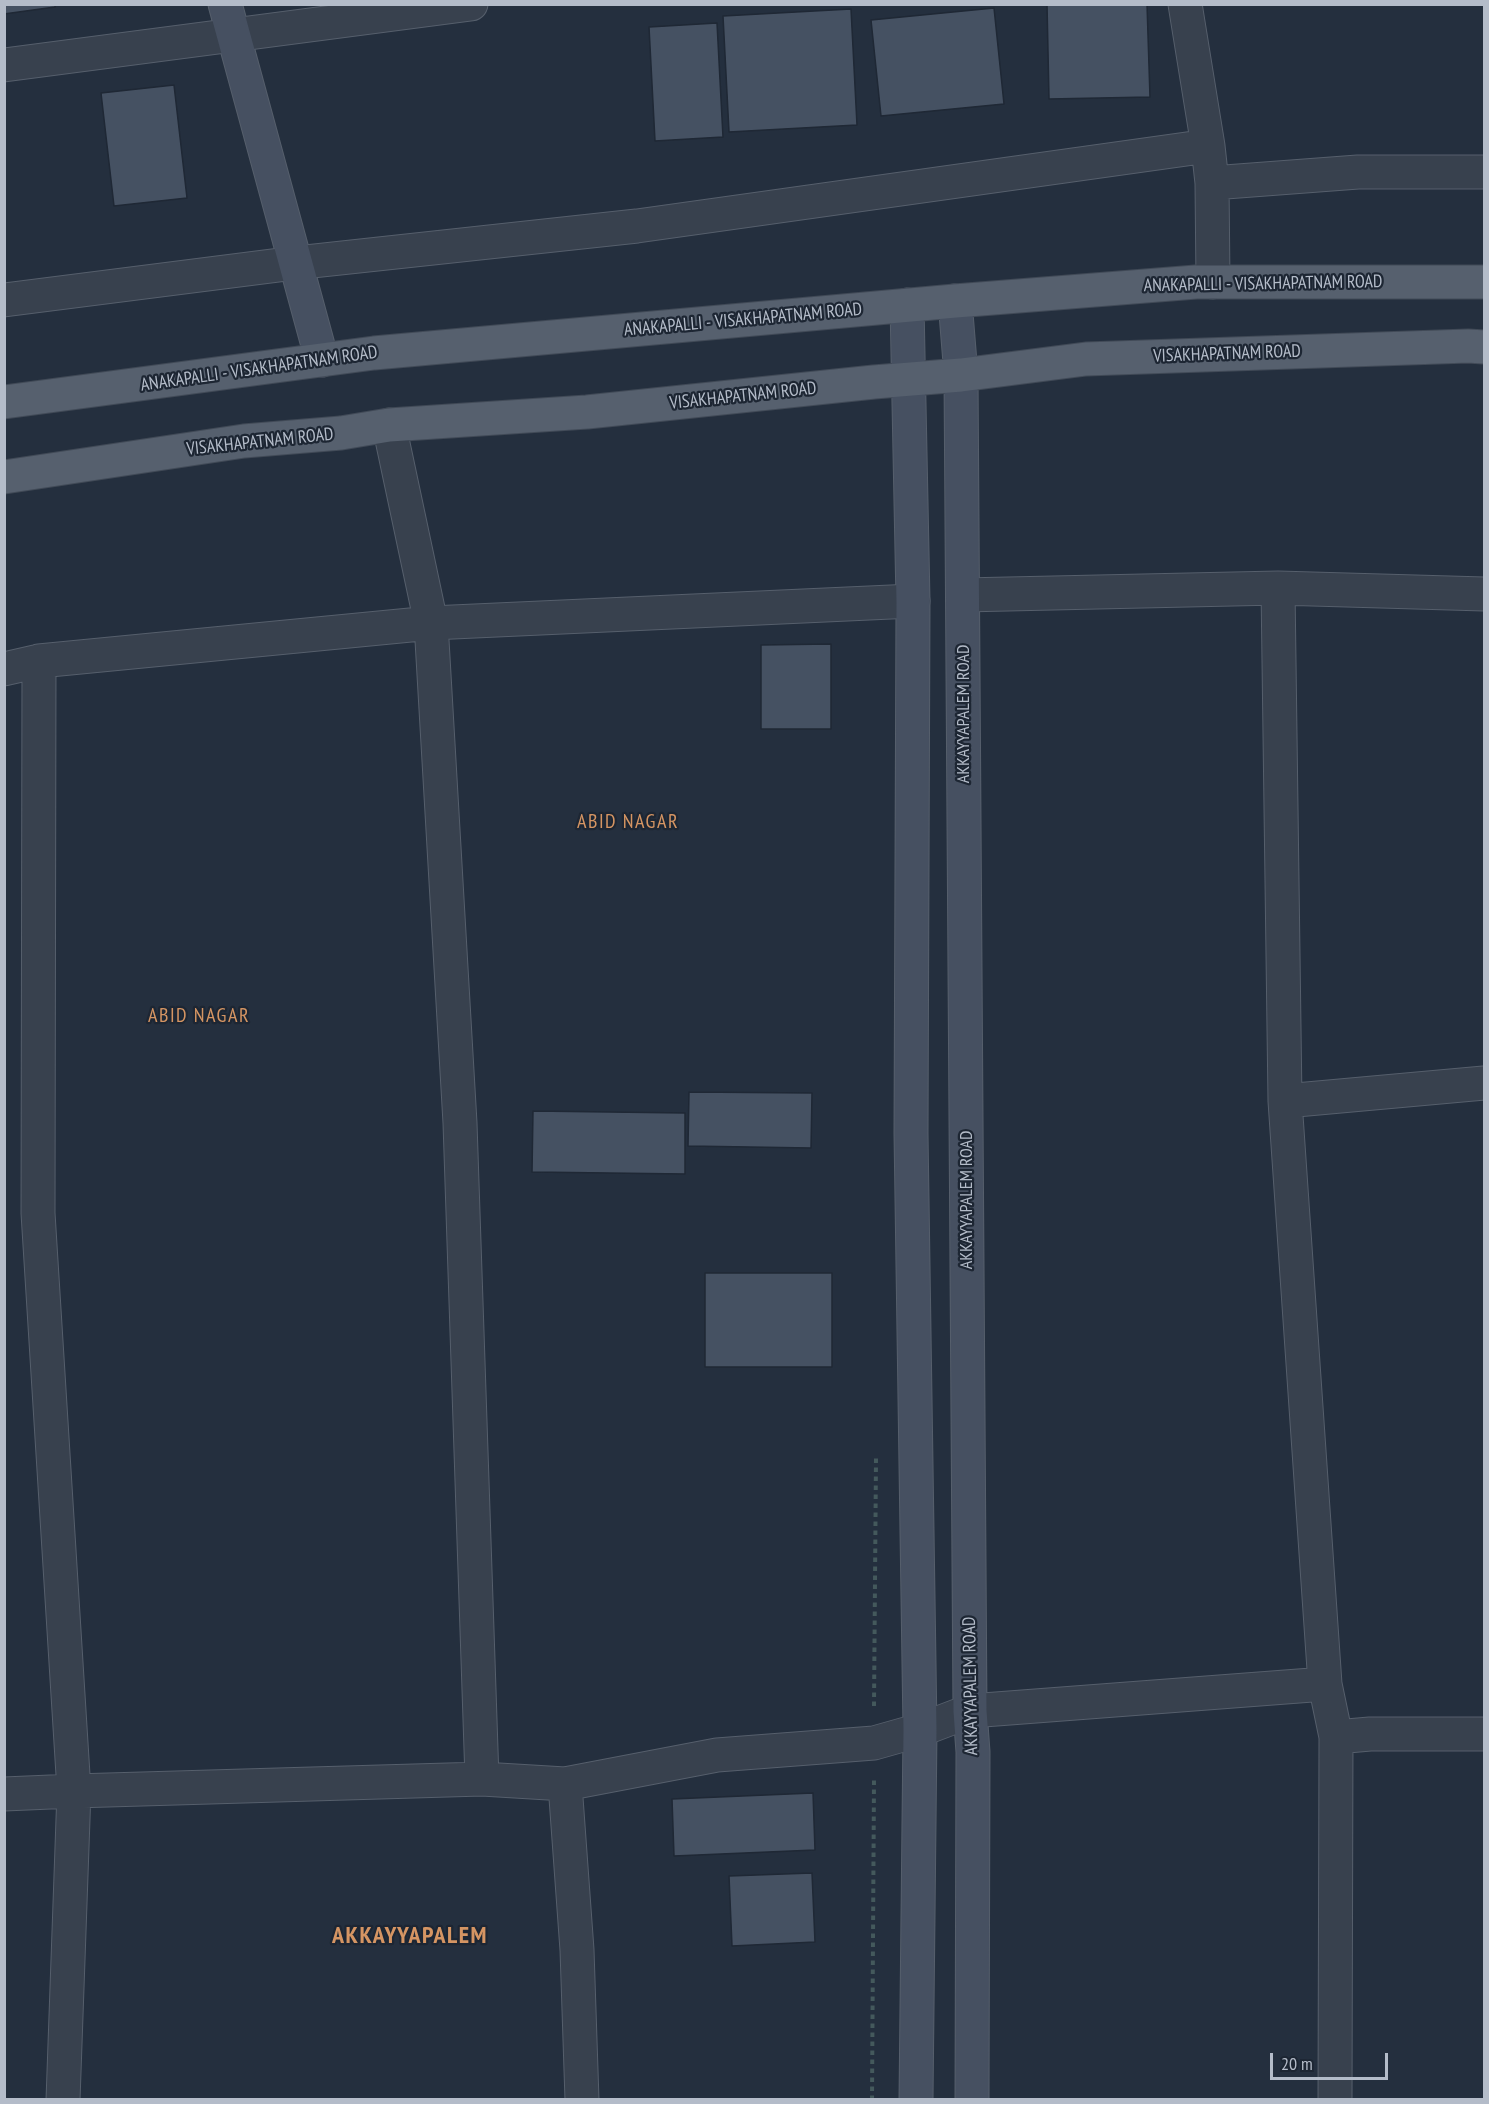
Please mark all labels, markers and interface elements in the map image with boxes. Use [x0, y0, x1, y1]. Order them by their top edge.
street label: ANAKAPALLI - VISAKHAPATNAM ROAD [1143, 271, 1383, 297]
street label: ANAKAPALLI - VISAKHAPATNAM ROAD [623, 299, 863, 341]
street label: VISAKHAPATNAM ROAD [1153, 341, 1301, 367]
street label: ANAKAPALLI - VISAKHAPATNAM ROAD [139, 342, 379, 396]
street label: VISAKHAPATNAM ROAD [668, 378, 818, 414]
street label: VISAKHAPATNAM ROAD [185, 424, 335, 460]
street label: AKKAYYAPALEM ROAD [953, 645, 975, 783]
district label: ABID NAGAR [577, 810, 679, 834]
district label: ABID NAGAR [148, 1004, 250, 1028]
street label: AKKAYYAPALEM ROAD [956, 1131, 978, 1269]
street label: AKKAYYAPALEM ROAD [959, 1616, 983, 1756]
district label: AKKAYYAPALEM [332, 1922, 488, 1950]
scale bar [1273, 2041, 1392, 2079]
text: 20 m [1281, 2052, 1313, 2075]

